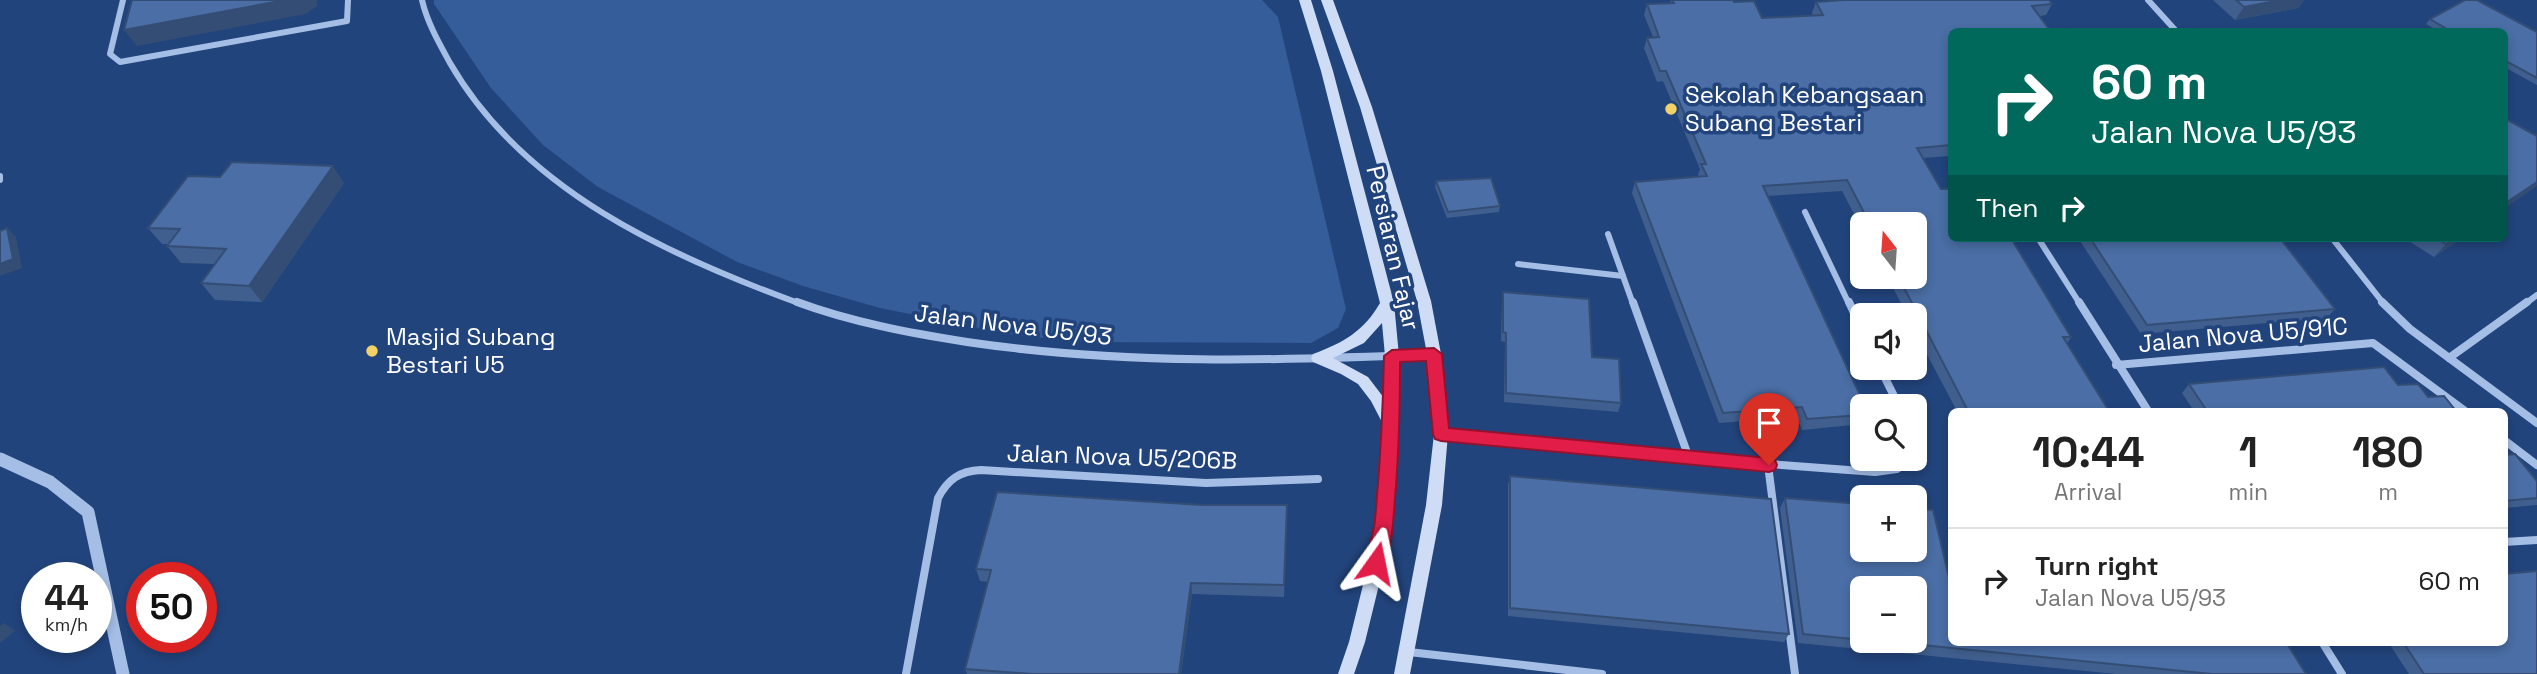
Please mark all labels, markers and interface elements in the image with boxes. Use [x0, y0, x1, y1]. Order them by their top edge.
text: 60 m [2091, 51, 2207, 113]
icon: right [1976, 56, 2067, 147]
place label: Sekolah Kebangsaan Subang Bestari [1685, 79, 1924, 138]
marker: Sekolah Kebangsaan Subang Bestari [1663, 101, 1679, 117]
text: Jalan Nova U5/93 [2091, 112, 2357, 152]
street label: Persiaran Fajar [1359, 163, 1427, 333]
icon: right [2053, 189, 2091, 227]
text: Then [1976, 191, 2039, 225]
north arrow [1850, 212, 1927, 289]
map controls [1850, 212, 1927, 653]
street label: Jalan Nova U5/93 [912, 297, 1114, 352]
button: sound [1850, 303, 1927, 380]
street label: Jalan Nova U5/91C [2137, 310, 2349, 359]
place label: Masjid Subang Bestari U5 [386, 321, 555, 380]
marker: Masjid Subang Bestari U5 [364, 343, 380, 359]
pin [1739, 393, 1799, 465]
button: search [1850, 394, 1927, 471]
icon: arrive [1750, 404, 1788, 442]
text: 10:44 [2032, 426, 2144, 479]
text: 1 [2239, 426, 2258, 479]
text: 180 [2352, 426, 2424, 479]
street label: Jalan Nova U5/206B [1006, 437, 1238, 476]
text: Arrival [2054, 477, 2122, 507]
text: min [2229, 477, 2268, 507]
text: m [2378, 477, 2398, 507]
button: + [1850, 485, 1927, 562]
position arrow [1339, 526, 1413, 600]
text: Turn right [2035, 549, 2159, 583]
speed limit sign: 50 [126, 562, 217, 653]
icon: right [1976, 562, 2014, 600]
text: 60 m [2418, 564, 2480, 598]
text: 44 [44, 576, 89, 620]
button: − [1850, 576, 1927, 653]
text: Jalan Nova U5/93 [2035, 583, 2226, 613]
text: km/h [45, 613, 88, 636]

